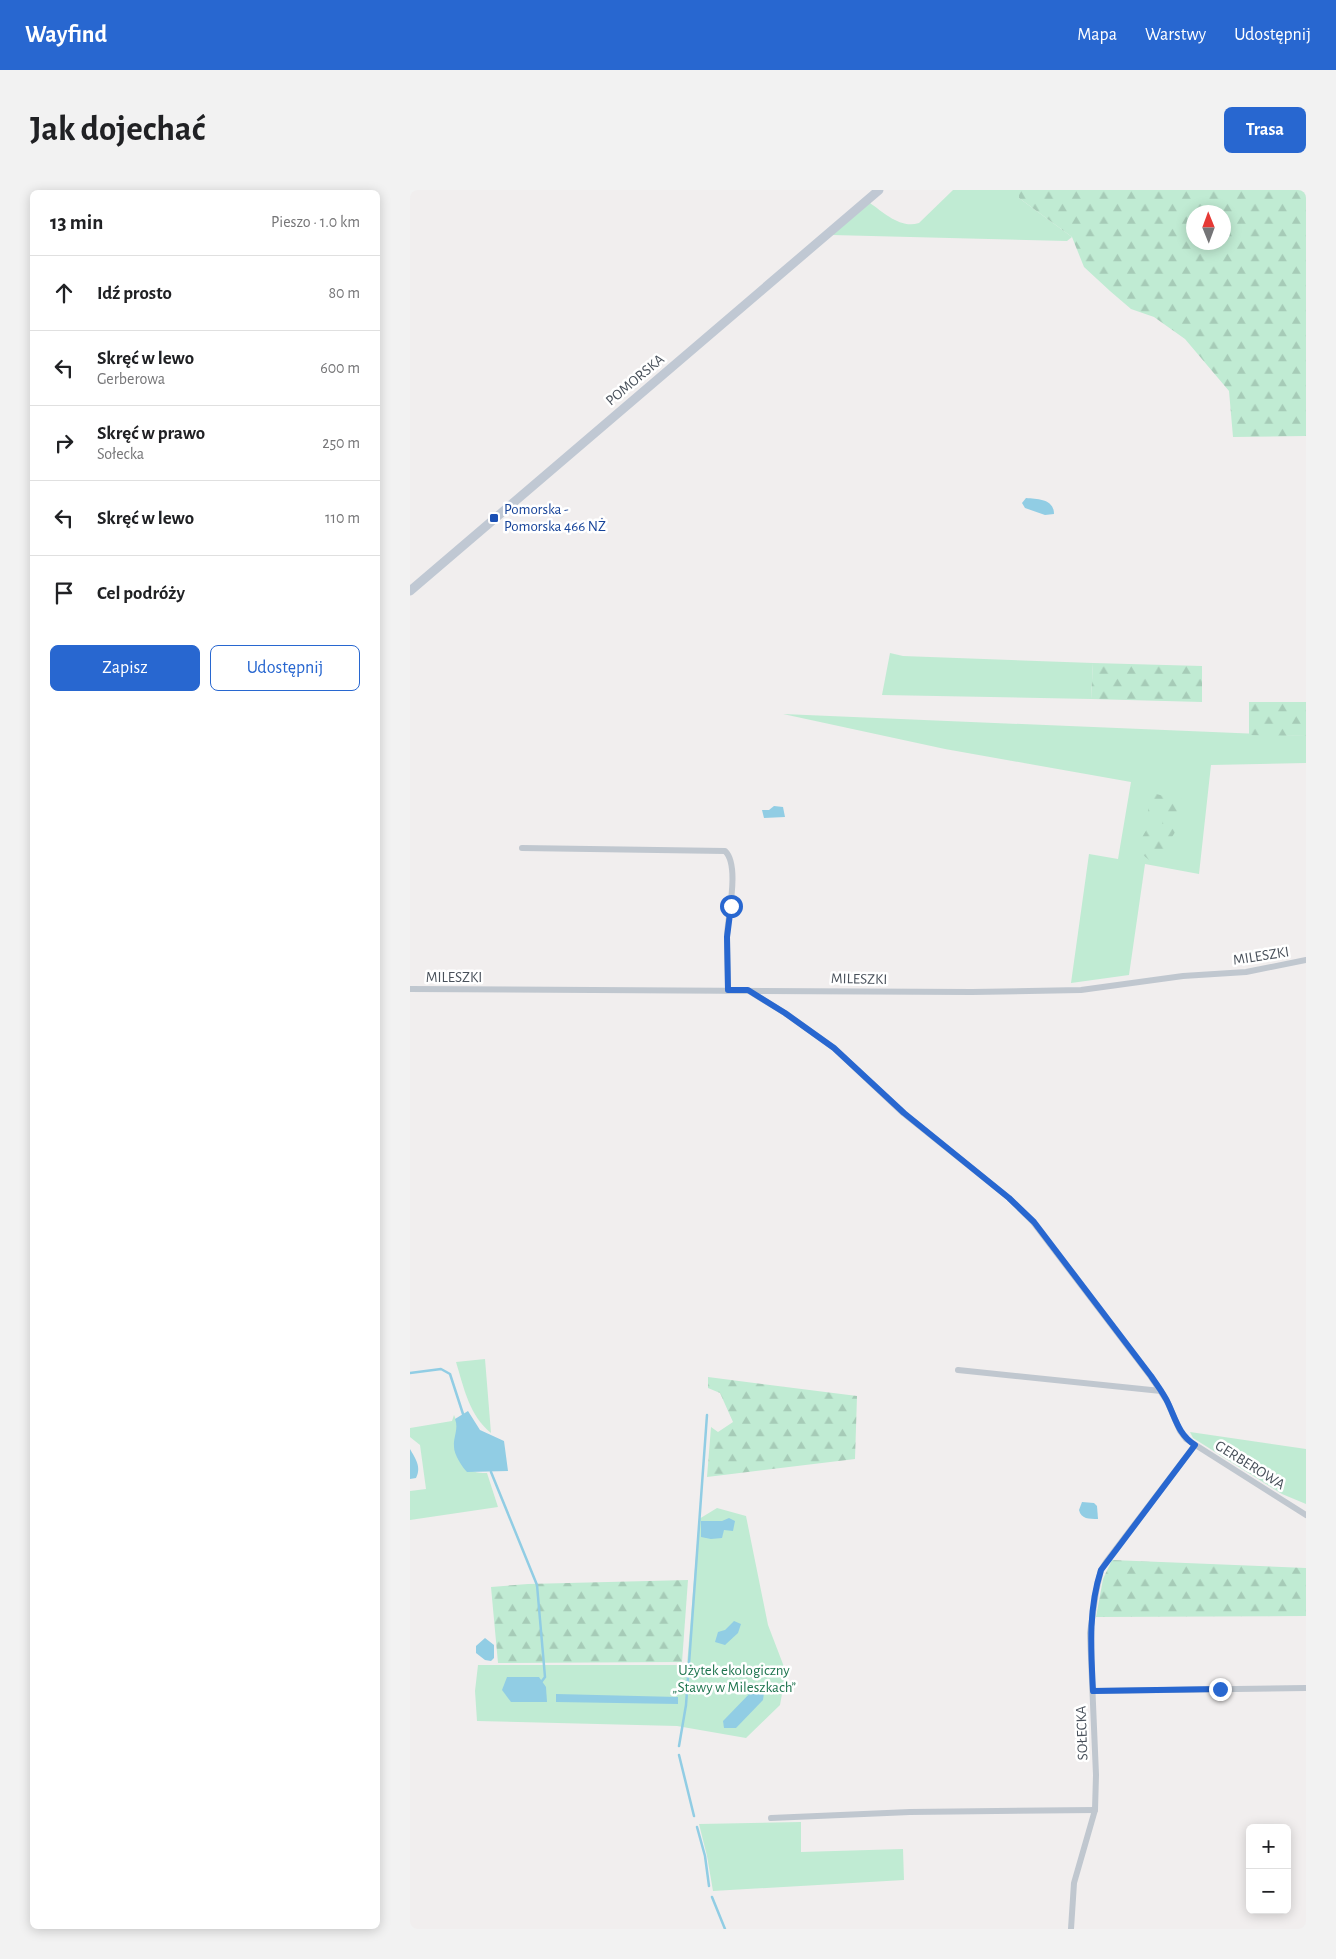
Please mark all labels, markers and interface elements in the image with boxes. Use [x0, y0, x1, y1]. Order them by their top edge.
text: Wayfind [25, 23, 107, 47]
text: Mapa [1077, 26, 1117, 44]
text: Warstwy [1145, 26, 1206, 44]
text: Udostępnij [1234, 26, 1311, 44]
button: Trasa [1224, 107, 1306, 153]
text: Jak dojechać [30, 112, 205, 147]
north arrow [1186, 205, 1231, 250]
text: 13 min [50, 212, 103, 233]
text: Pieszo · 1.0 km [271, 214, 360, 230]
icon: ahead [50, 279, 78, 307]
text: Idź prosto [97, 284, 172, 303]
text: 80 m [329, 285, 360, 301]
text: Skręć w lewo [97, 349, 194, 368]
street label: POMORSKA [603, 351, 667, 409]
icon: left [50, 354, 78, 382]
text: 600 m [320, 360, 360, 376]
text: Gerberowa [97, 371, 165, 387]
text: Skręć w prawo [97, 424, 205, 443]
icon: right [50, 429, 78, 457]
text: 250 m [322, 435, 360, 451]
text: Sołecka [97, 446, 144, 462]
place label: Pomorska - Pomorska 466 NŻ [504, 502, 606, 534]
icon: left [50, 504, 78, 532]
text: Skręć w lewo [97, 509, 194, 528]
text: 110 m [325, 510, 360, 526]
marker: Pomorska - Pomorska 466 NŻ [488, 512, 500, 524]
icon: arrive [50, 579, 78, 607]
text: Cel podróży [97, 584, 185, 603]
button: Zapisz [50, 645, 200, 691]
button: Udostępnij [210, 645, 360, 691]
route start [720, 895, 743, 918]
street label: MILESZKI [1232, 944, 1290, 968]
street label: MILESZKI [426, 970, 482, 985]
street label: MILESZKI [831, 971, 887, 987]
street label: GERBEROWA [1213, 1438, 1288, 1492]
park label: Użytek ekologiczny „Stawy w Mileszkach” [672, 1663, 796, 1695]
route end [1209, 1678, 1232, 1701]
street label: SOŁECKA [1074, 1705, 1090, 1761]
map controls [1246, 1824, 1291, 1914]
button: + [1246, 1824, 1291, 1869]
button: − [1246, 1869, 1291, 1914]

